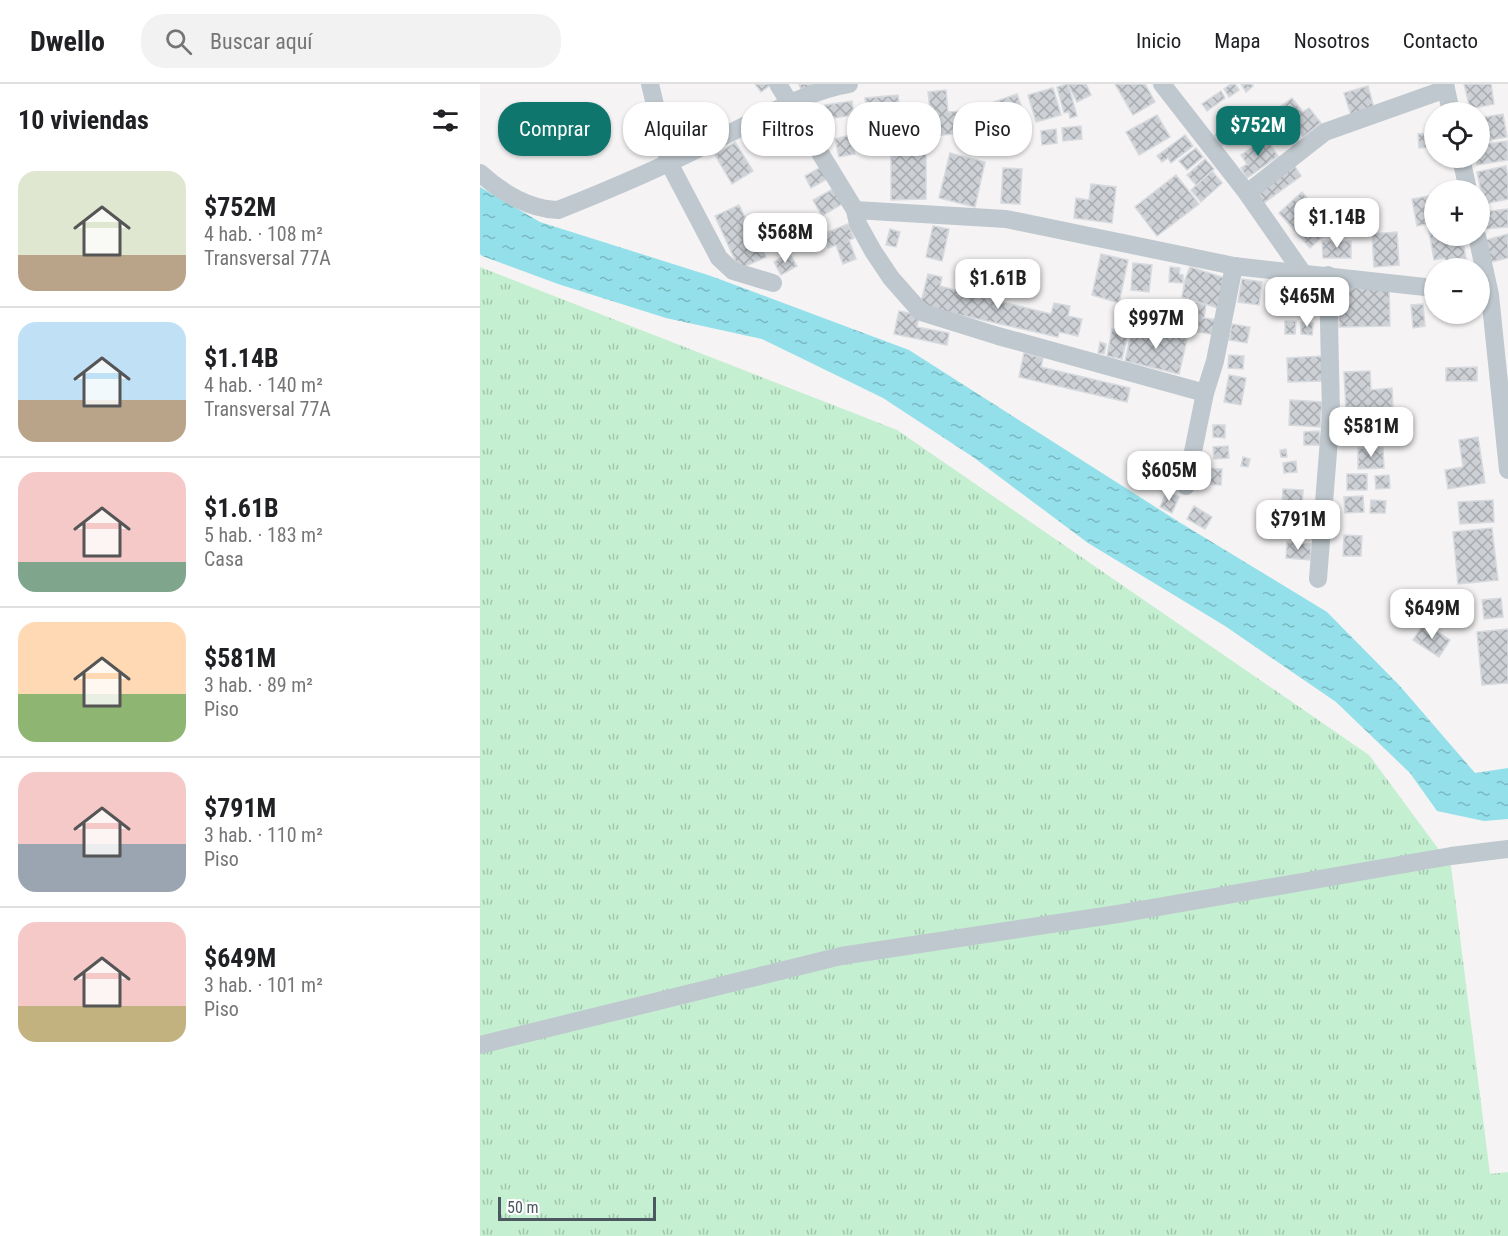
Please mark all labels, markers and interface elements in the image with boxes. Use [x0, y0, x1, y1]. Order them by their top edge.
search box [141, 14, 561, 68]
text: Dwello [30, 25, 105, 58]
icon: search [162, 25, 195, 58]
text: Buscar aquí [210, 29, 313, 54]
text: Inicio [1136, 29, 1181, 53]
text: Mapa [1214, 29, 1261, 53]
text: Nosotros [1294, 29, 1370, 53]
text: Contacto [1403, 29, 1478, 53]
chip: Comprar [498, 102, 611, 156]
chip: Alquilar [623, 102, 729, 156]
chip: Filtros [741, 102, 835, 156]
chip: Nuevo [847, 102, 941, 156]
chip: Piso [953, 102, 1032, 156]
map controls [1424, 102, 1490, 324]
button: locate [1424, 102, 1490, 168]
icon: filters [429, 104, 462, 137]
text: 10 viviendas [18, 105, 149, 135]
pin: $752M [1216, 106, 1300, 157]
text: $752M [1230, 113, 1286, 137]
button: + [1424, 180, 1490, 246]
text: $752M [204, 192, 276, 222]
icon: home [66, 195, 138, 267]
pin: $1.14B [1288, 198, 1386, 249]
text: $1.14B [1308, 205, 1366, 229]
pin: $568M [743, 213, 827, 264]
text: $568M [757, 220, 813, 244]
text: 4 hab. · 108 m² [204, 222, 323, 246]
text: Transversal 77A [204, 246, 331, 270]
button: − [1424, 258, 1490, 324]
pin: $1.61B [949, 259, 1047, 310]
text: $1.61B [969, 266, 1027, 290]
pin: $465M [1265, 277, 1349, 328]
text: $465M [1279, 284, 1335, 308]
pin: $997M [1114, 299, 1198, 350]
text: $997M [1128, 306, 1184, 330]
text: $1.14B [204, 343, 279, 373]
icon: home [66, 346, 138, 418]
text: 4 hab. · 140 m² [204, 373, 323, 397]
text: Transversal 77A [204, 397, 331, 421]
pin: $581M [1329, 407, 1413, 458]
text: $581M [1343, 414, 1399, 438]
pin: $605M [1127, 451, 1211, 502]
text: $605M [1141, 458, 1197, 482]
text: $1.61B [204, 493, 279, 523]
icon: home [66, 496, 138, 568]
pin: $791M [1256, 500, 1340, 551]
text: $791M [1270, 507, 1326, 531]
text: 5 hab. · 183 m² [204, 523, 323, 547]
text: Casa [204, 547, 244, 571]
pin: $649M [1390, 589, 1474, 640]
text: $649M [1404, 596, 1460, 620]
text: $581M [204, 643, 276, 673]
icon: home [66, 646, 138, 718]
text: 3 hab. · 89 m² [204, 673, 313, 697]
text: Piso [204, 697, 239, 721]
text: $791M [204, 793, 276, 823]
icon: home [66, 796, 138, 868]
text: 3 hab. · 110 m² [204, 823, 323, 847]
text: Piso [204, 847, 239, 871]
text: $649M [204, 943, 276, 973]
icon: home [66, 946, 138, 1018]
text: 3 hab. · 101 m² [204, 973, 323, 997]
text: Piso [204, 997, 239, 1021]
scale bar [498, 1194, 656, 1222]
text: 50 m [507, 1198, 539, 1217]

